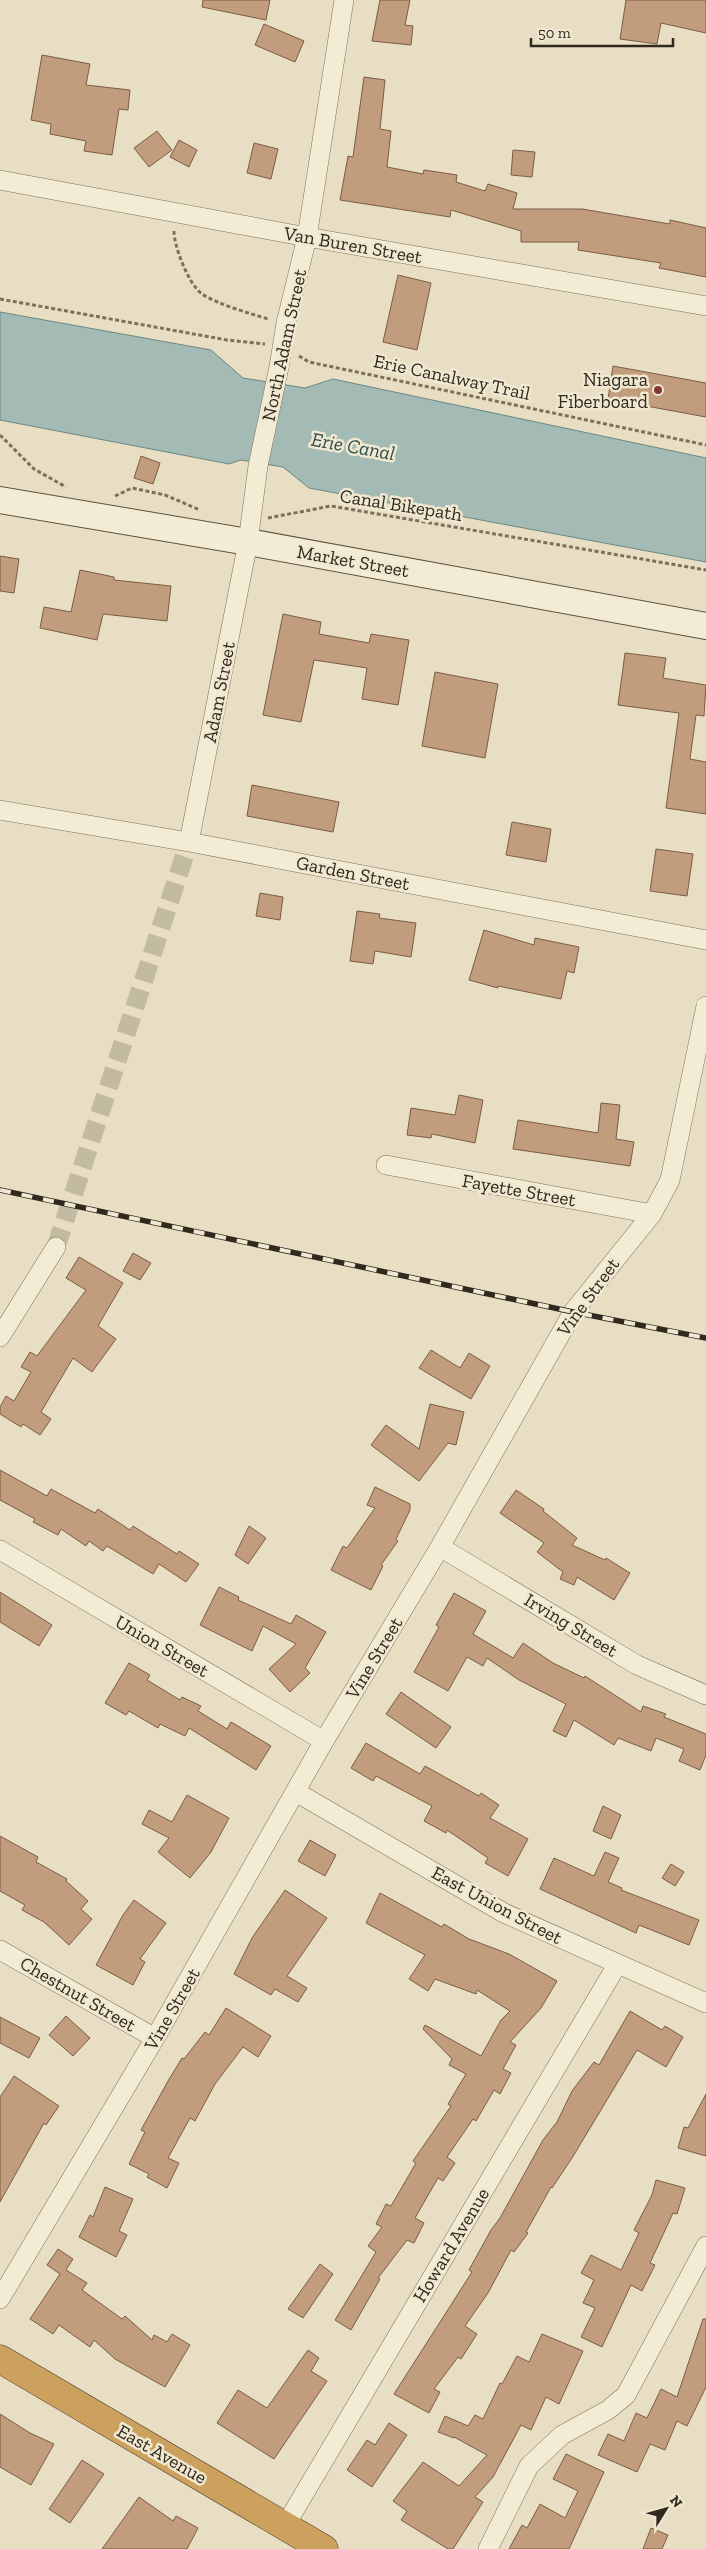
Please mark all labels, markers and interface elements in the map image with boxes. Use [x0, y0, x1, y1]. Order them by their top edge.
scale bar [531, 15, 674, 47]
text: 50 m [538, 24, 571, 42]
street label: Van Buren Street [281, 221, 424, 268]
street label: North Adam Street [257, 267, 311, 423]
street label: Erie Canalway Trail [372, 349, 532, 405]
place label: Niagara Fiberboard [558, 368, 649, 413]
marker: Niagara Fiberboard [652, 384, 664, 396]
water label: Erie Canal [309, 427, 397, 465]
street label: Canal Bikepath [338, 484, 464, 526]
street label: Market Street [295, 540, 411, 582]
street label: Adam Street [198, 640, 240, 744]
street label: Garden Street [294, 851, 412, 895]
street label: Fayette Street [460, 1169, 578, 1211]
street label: Vine Street [551, 1253, 624, 1342]
street label: Irving Street [520, 1588, 622, 1662]
street label: Union Street [111, 1610, 213, 1682]
street label: Vine Street [340, 1613, 407, 1704]
street label: East Union Street [428, 1861, 566, 1949]
street label: Chestnut Street [16, 1951, 140, 2037]
street label: Vine Street [139, 1964, 205, 2055]
street label: Howard Avenue [408, 2183, 494, 2306]
street label: East Avenue [113, 2419, 211, 2489]
north arrow [641, 2484, 691, 2534]
text: N [666, 2492, 686, 2511]

